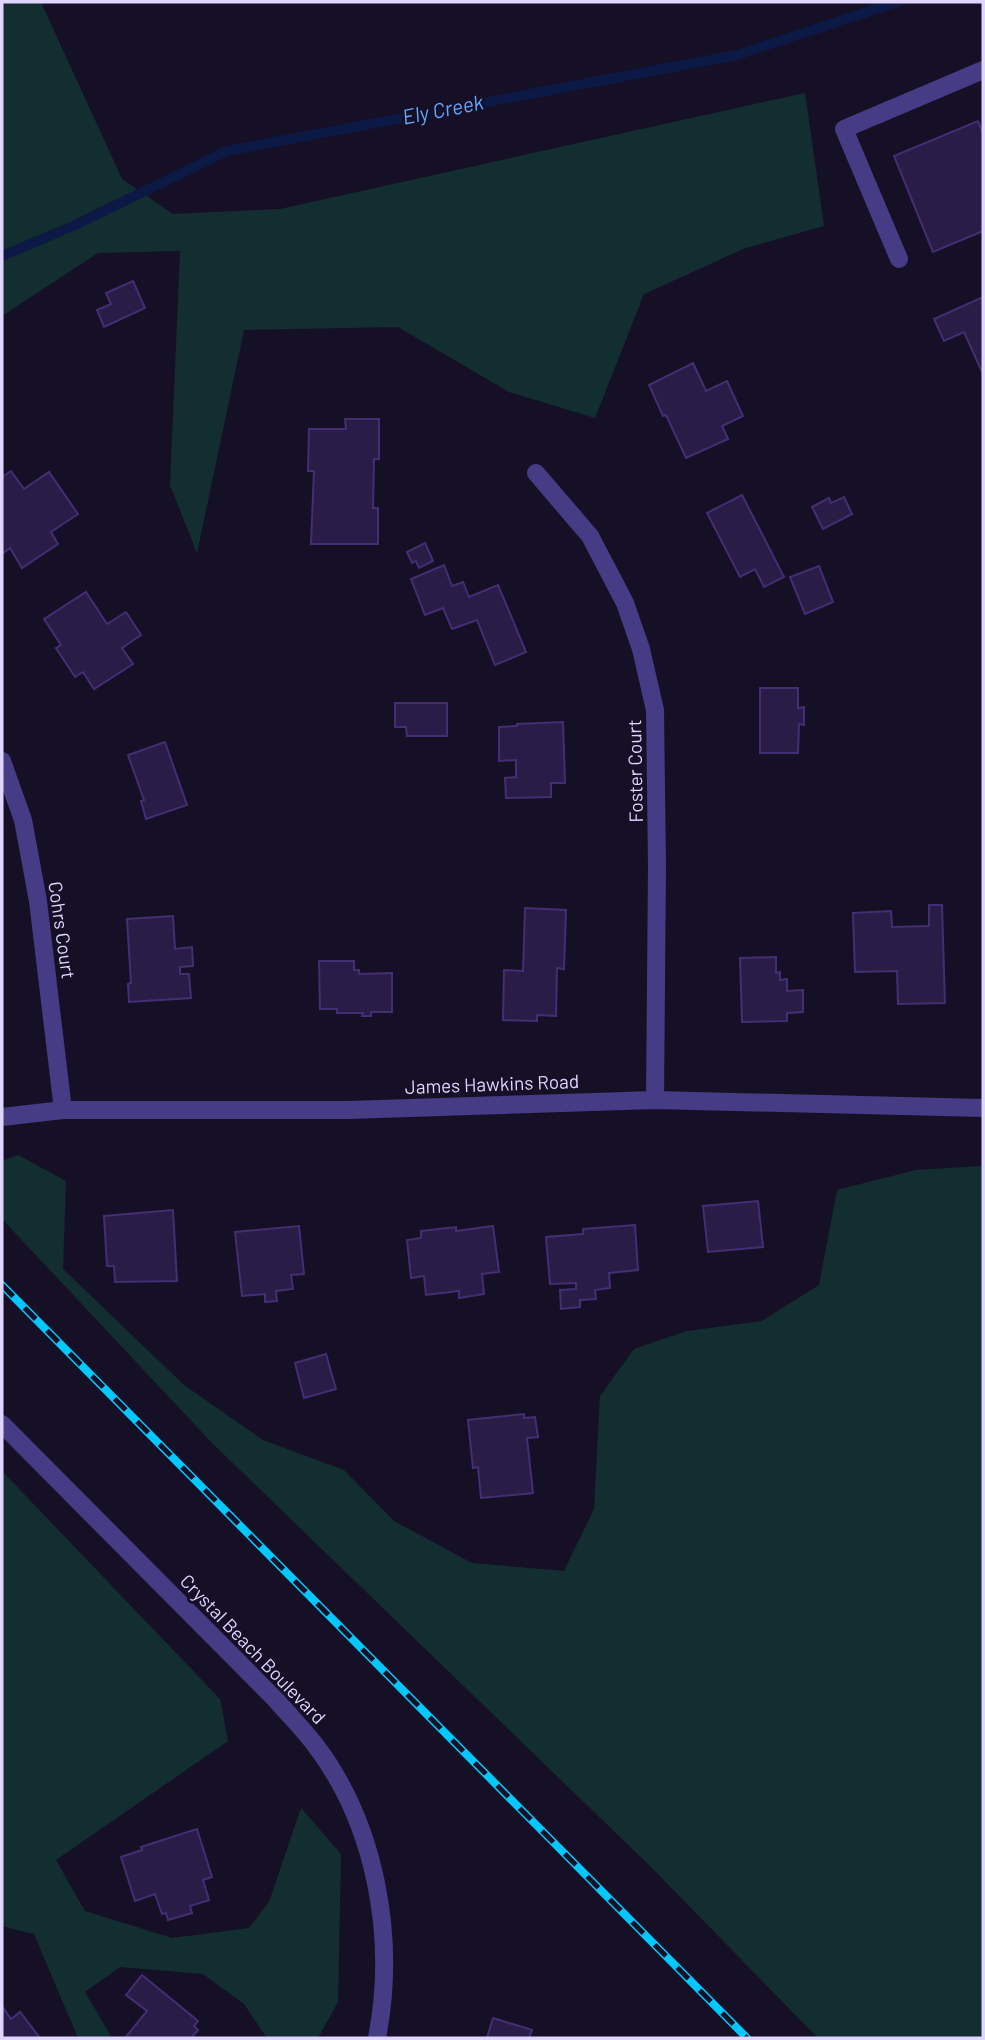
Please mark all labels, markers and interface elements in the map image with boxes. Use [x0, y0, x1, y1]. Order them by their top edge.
water label: Ely Creek [400, 88, 486, 129]
street label: Foster Court [622, 719, 647, 823]
street label: Cohrs Court [44, 880, 81, 980]
street label: James Hawkins Road [404, 1069, 580, 1098]
street label: Crystal Beach Boulevard [176, 1569, 331, 1728]

